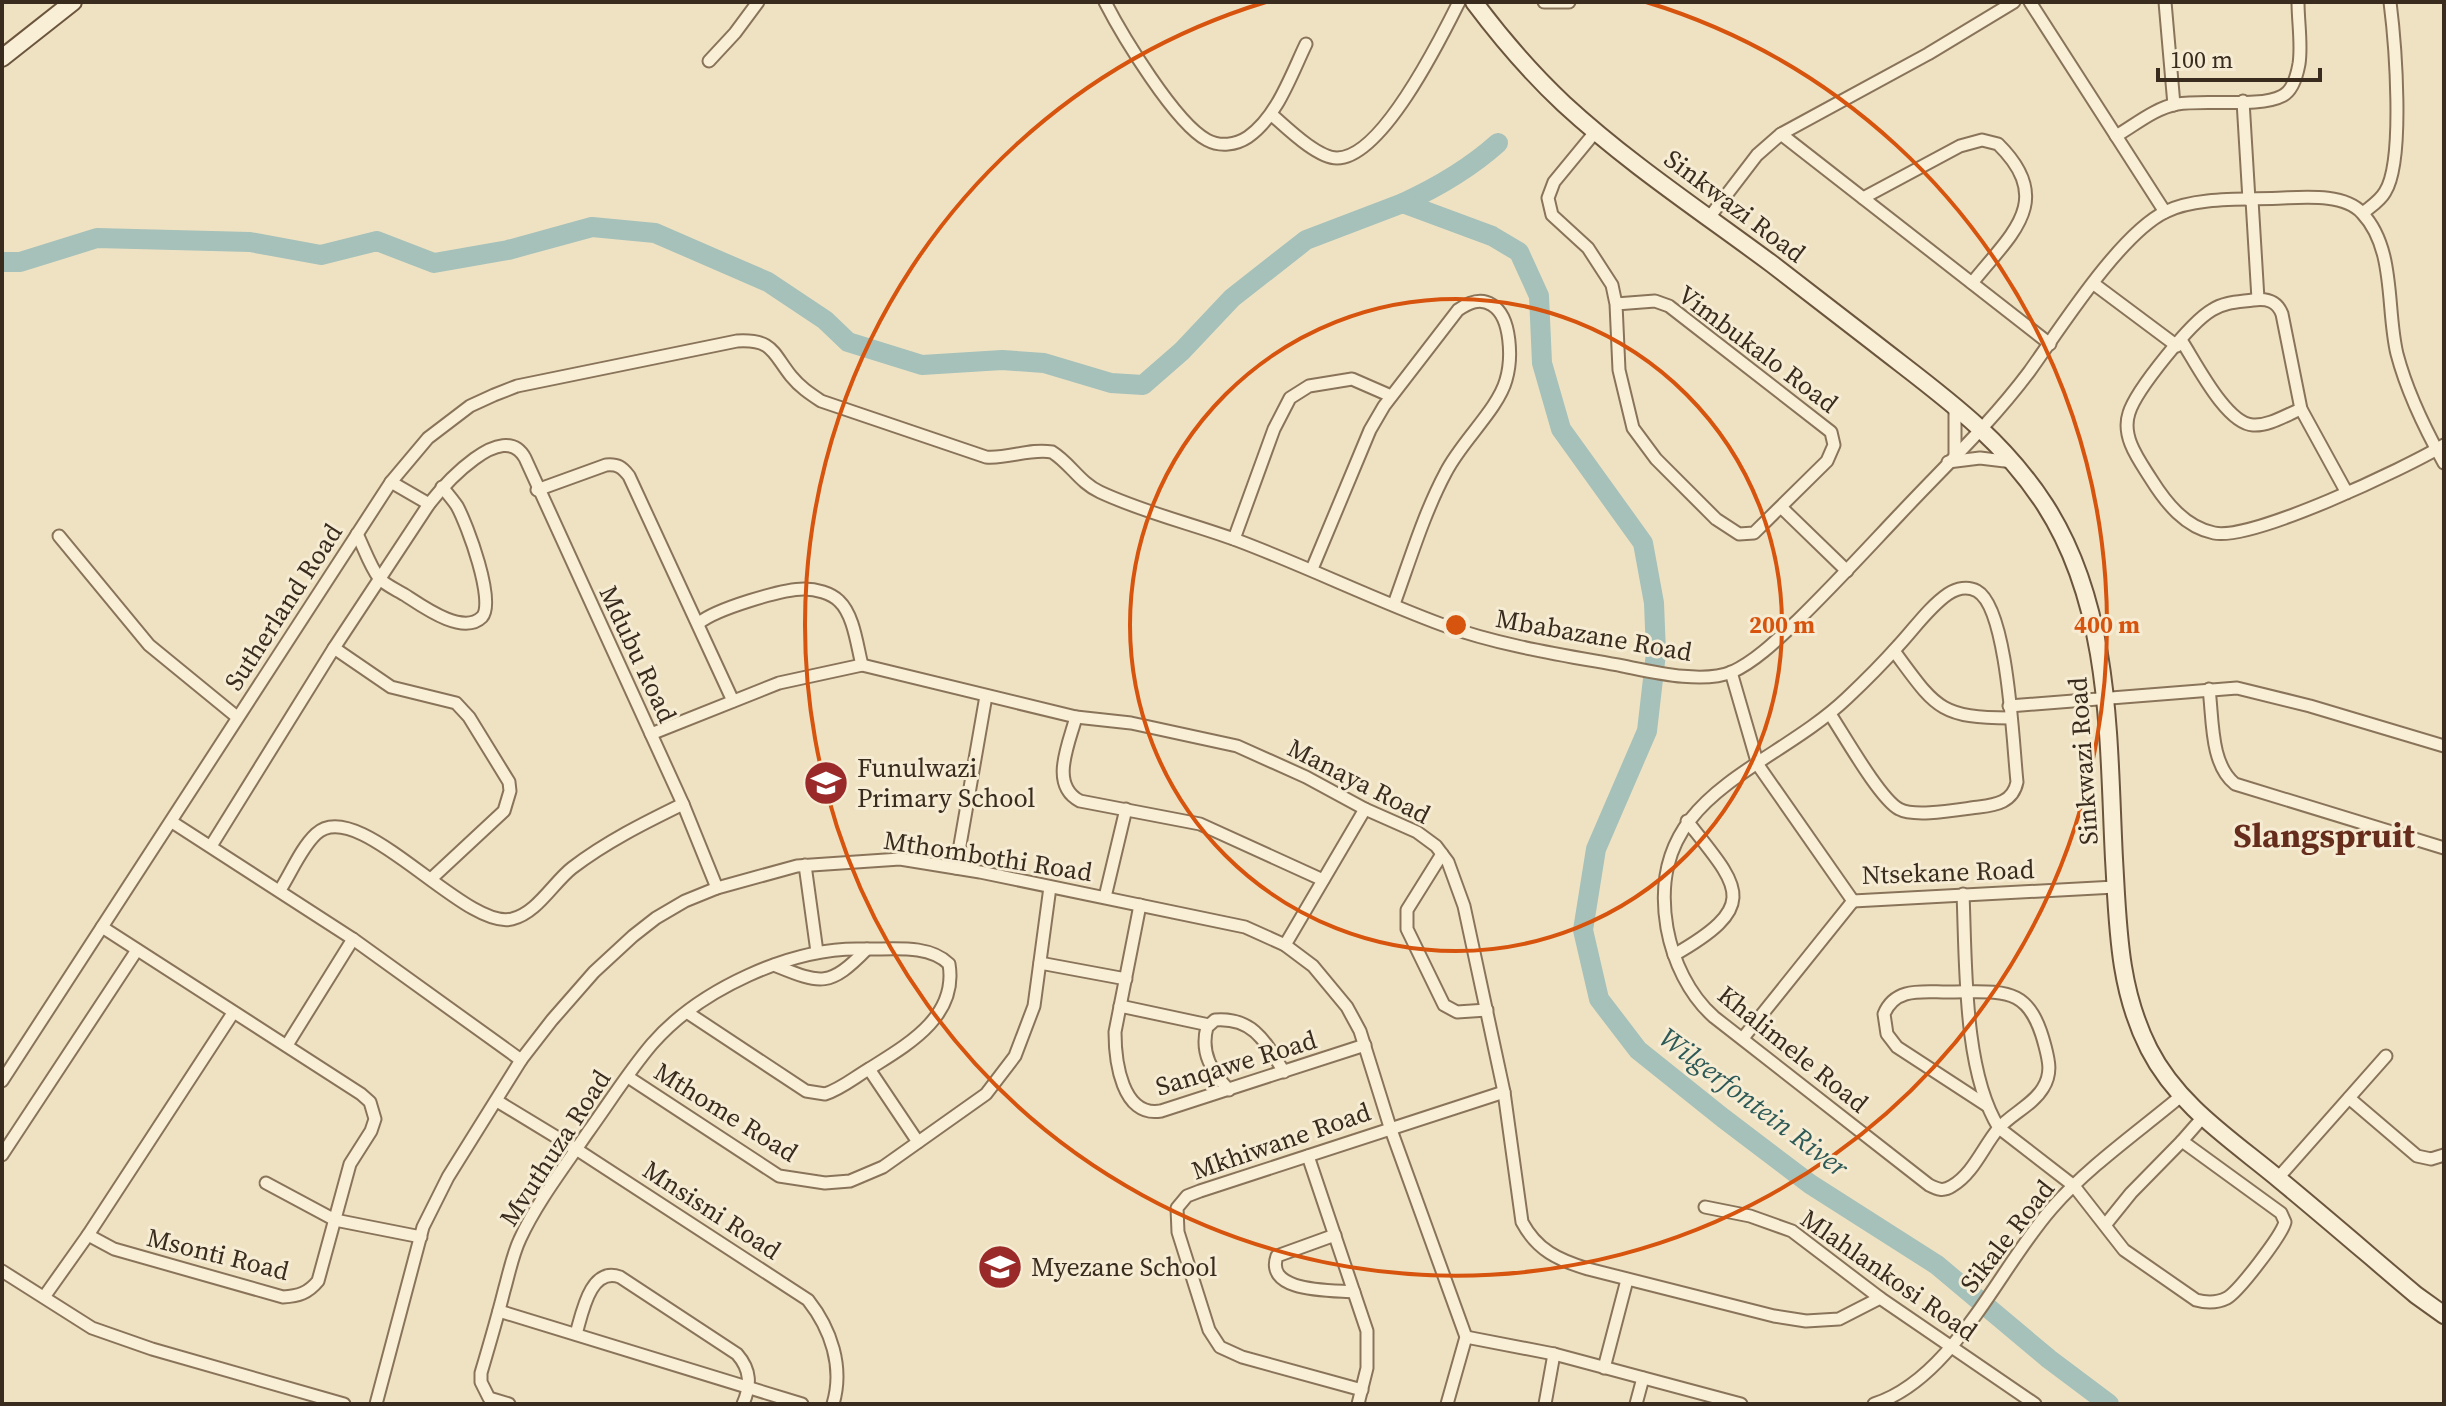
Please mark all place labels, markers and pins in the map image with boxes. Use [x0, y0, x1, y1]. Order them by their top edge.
centre of rings [1442, 611, 1470, 639]
place label: Funulwazi Primary School [857, 750, 1036, 816]
school or university icon: Funulwazi Primary School [802, 759, 850, 807]
school or university icon: Myezane School [976, 1243, 1024, 1291]
place label: Myezane School [1031, 1249, 1217, 1285]

